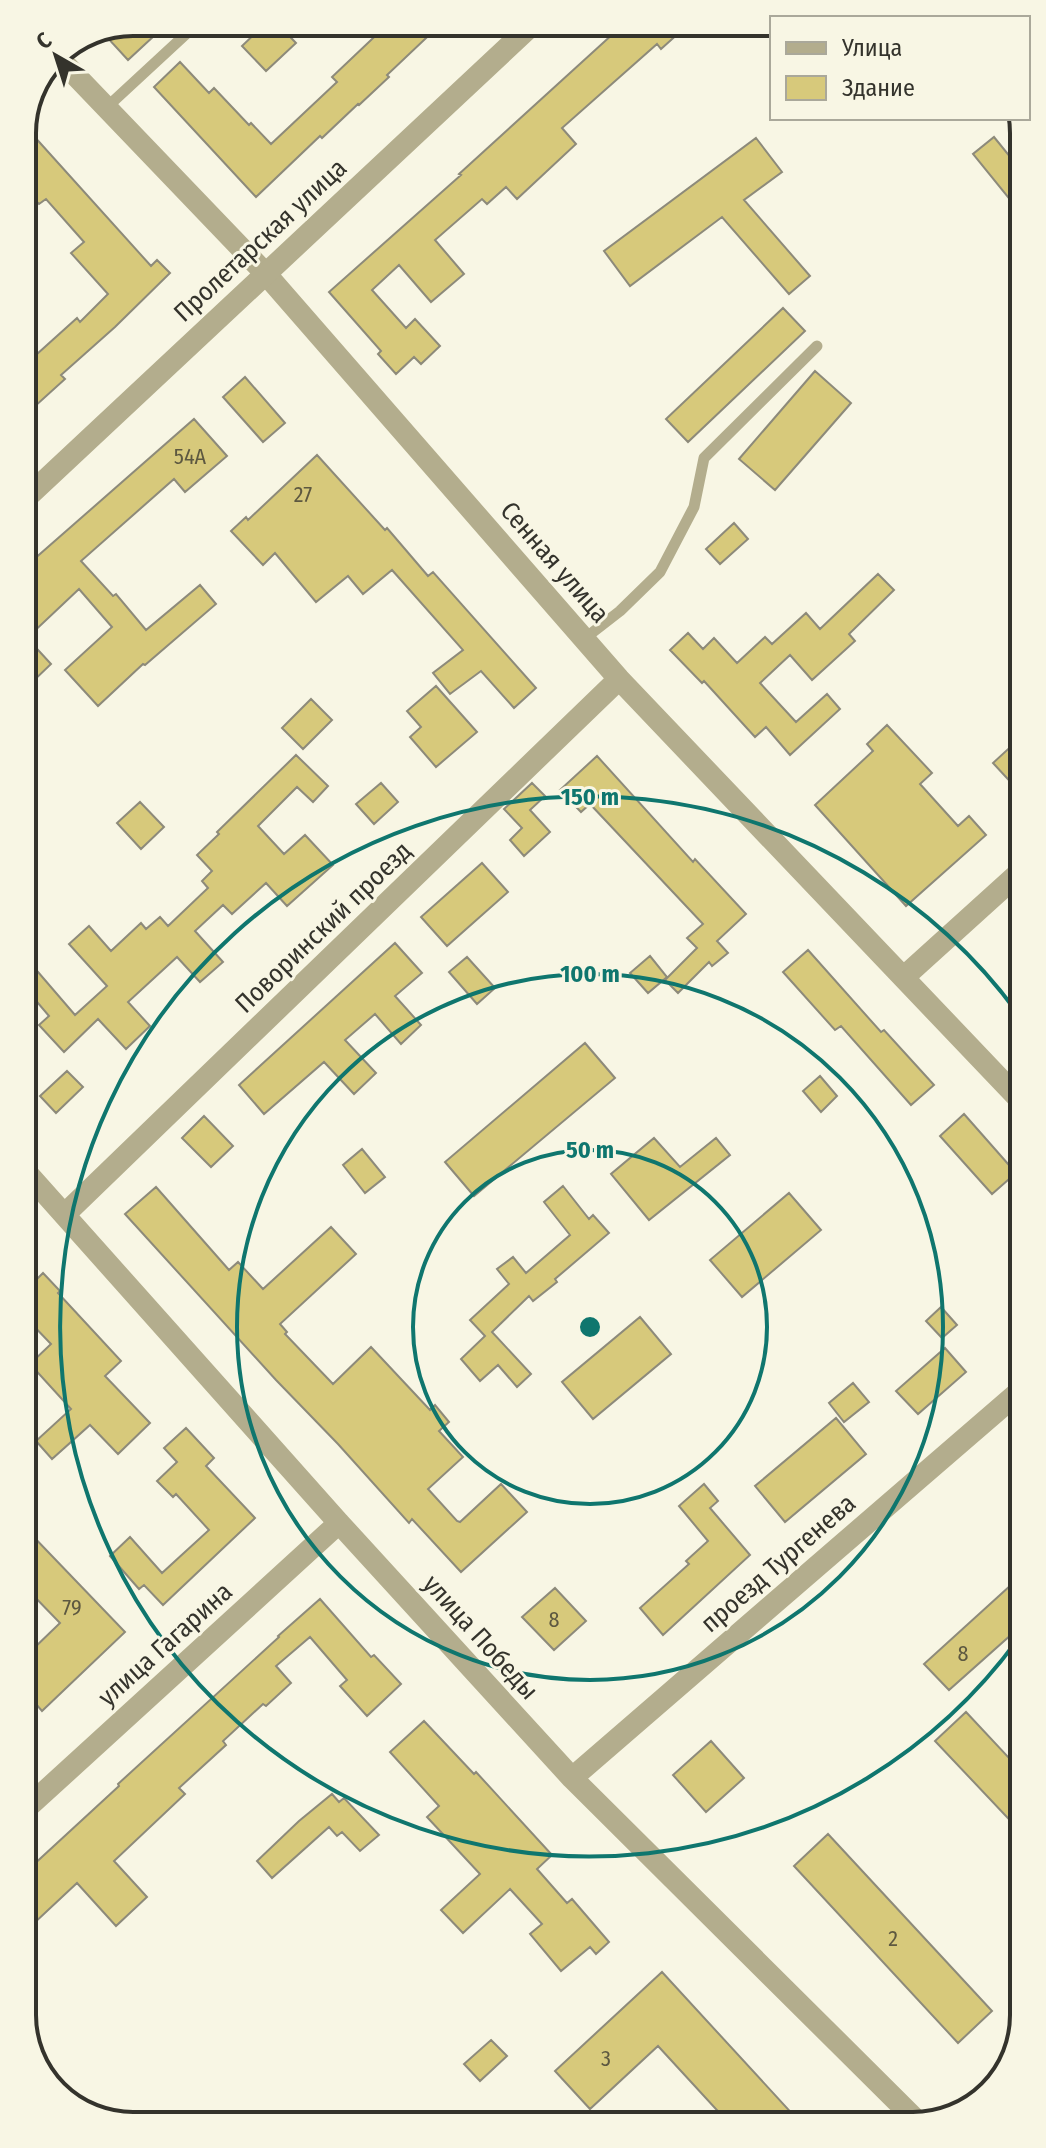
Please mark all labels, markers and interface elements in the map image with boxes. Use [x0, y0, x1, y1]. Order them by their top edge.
north arrow [16, 16, 96, 96]
legend [770, 16, 1030, 120]
text: С [31, 26, 57, 55]
text: Улица [841, 34, 902, 62]
text: Здание [842, 74, 915, 102]
street label: Пролетарская улица [168, 152, 353, 328]
house number: 54А [174, 443, 207, 470]
house number: 27 [294, 481, 312, 508]
street label: Сенная улица [494, 496, 616, 629]
text: 150 m [561, 783, 619, 811]
street label: Поворинский проезд [229, 835, 418, 1019]
text: 100 m [560, 960, 620, 988]
text: 50 m [566, 1136, 614, 1164]
centre of rings [576, 1313, 604, 1341]
street label: проезд Тургенева [695, 1488, 862, 1639]
street label: улица Победы [417, 1569, 545, 1706]
street label: улица Гагарина [92, 1576, 239, 1713]
house number: 79 [62, 1594, 82, 1621]
house number: 8 [548, 1606, 560, 1633]
house number: 8 [957, 1640, 969, 1667]
house number: 2 [888, 1925, 898, 1952]
house number: 3 [601, 2045, 611, 2072]

